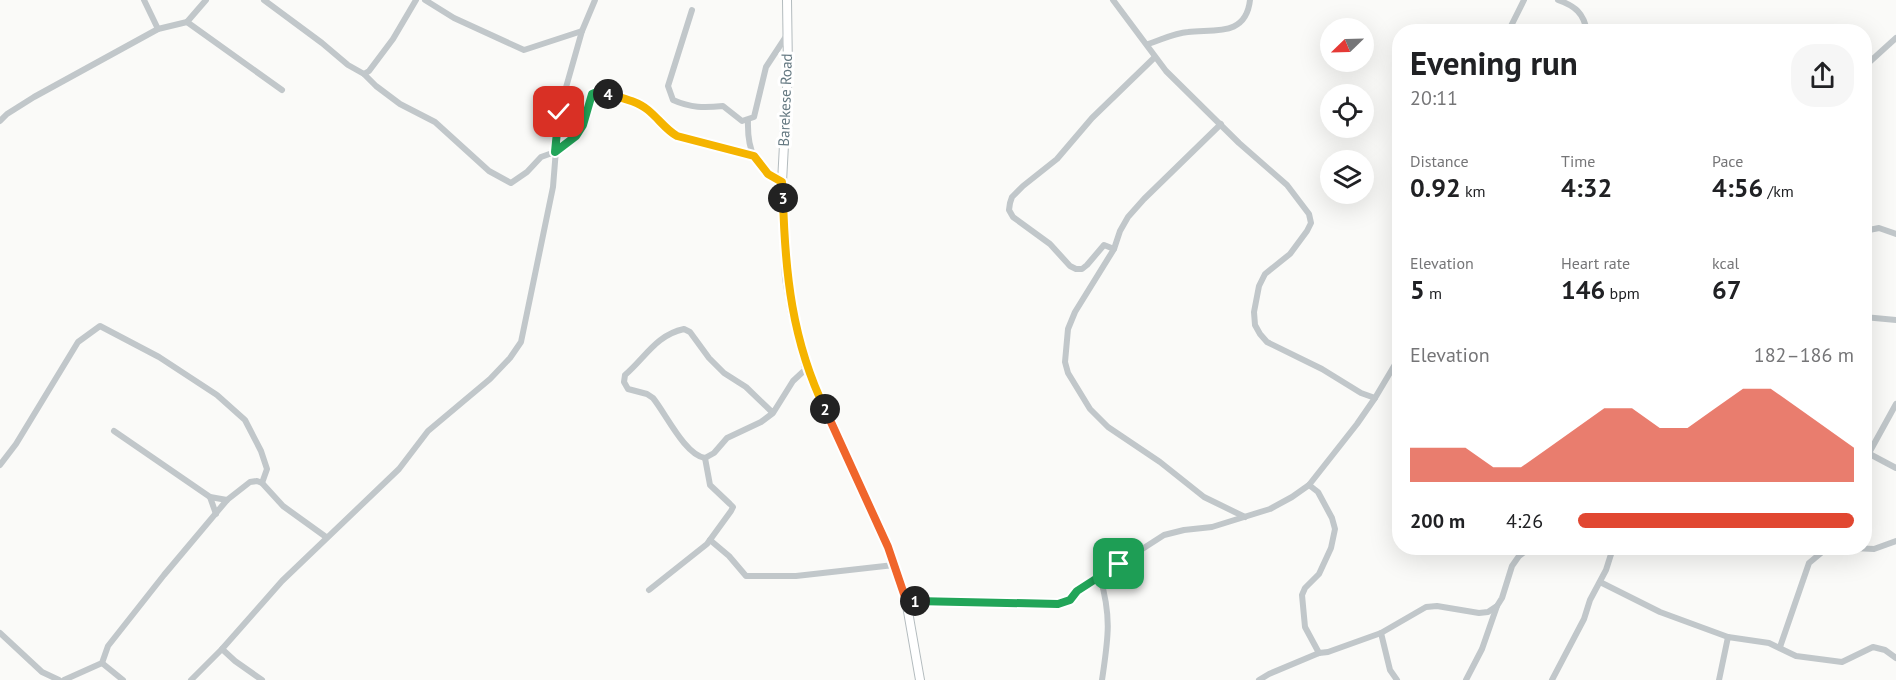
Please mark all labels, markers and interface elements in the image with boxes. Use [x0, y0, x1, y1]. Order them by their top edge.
north arrow [1320, 18, 1374, 72]
map controls [1320, 18, 1374, 204]
text: Evening run [1410, 41, 1578, 84]
button: share [1791, 44, 1854, 107]
street label: Barekese Road [774, 53, 796, 147]
pin: 4 [593, 79, 623, 109]
text: 4 [603, 84, 613, 104]
button: locate [1320, 84, 1374, 138]
text: 20:11 [1410, 85, 1458, 111]
pin [533, 86, 584, 137]
icon: check [542, 95, 575, 128]
button: layers [1320, 150, 1374, 204]
text: Distance [1410, 151, 1469, 171]
text: Time [1561, 151, 1595, 171]
text: Pace [1712, 151, 1743, 171]
text: 0.92 [1410, 171, 1461, 204]
text: 4:32 [1561, 171, 1612, 204]
text: 4:56 [1712, 171, 1763, 204]
text: km [1461, 181, 1486, 201]
text: /km [1763, 181, 1794, 201]
pin: 3 [768, 183, 798, 213]
text: 3 [778, 188, 788, 208]
text: Elevation [1410, 253, 1474, 273]
text: Heart rate [1561, 253, 1630, 273]
text: kcal [1712, 253, 1739, 273]
text: 5 [1410, 273, 1425, 306]
text: 146 [1561, 273, 1605, 306]
text: 67 [1712, 273, 1741, 306]
text: m [1425, 283, 1442, 303]
text: bpm [1605, 283, 1640, 303]
text: Elevation [1410, 342, 1490, 368]
text: 182–186 m [1754, 342, 1854, 368]
pin: 2 [810, 394, 840, 424]
text: 2 [820, 399, 830, 419]
text: 200 m [1410, 508, 1465, 534]
text: 4:26 [1506, 508, 1543, 534]
pin [1093, 538, 1144, 589]
icon: arrive [1102, 547, 1135, 580]
pin: 1 [900, 586, 930, 616]
text: 1 [910, 591, 920, 611]

